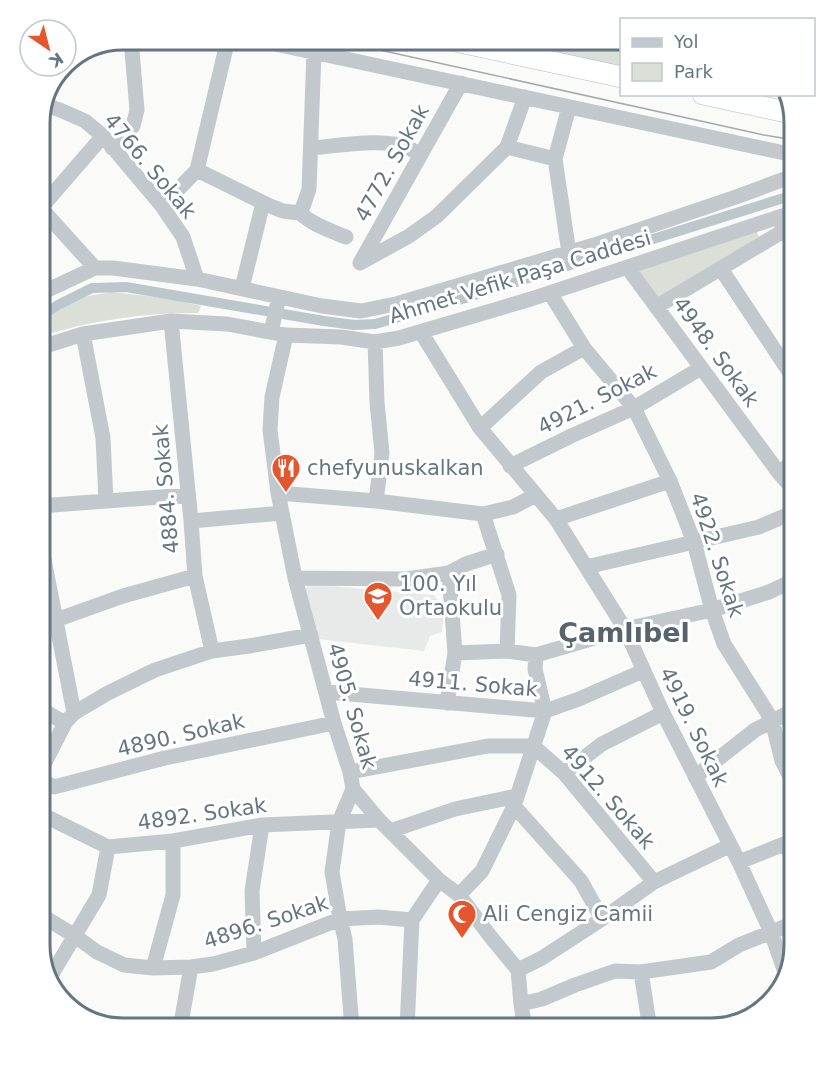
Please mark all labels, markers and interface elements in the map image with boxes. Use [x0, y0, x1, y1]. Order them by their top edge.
north arrow [18, 18, 78, 78]
legend [620, 18, 815, 96]
text: Yol [673, 31, 699, 52]
text: K [45, 49, 67, 72]
text: Park [674, 61, 713, 82]
street label: 4772. Sokak [350, 100, 434, 226]
street label: 4766. Sokak [99, 109, 201, 224]
street label: Ahmet Vefik Paşa Caddesi [386, 226, 654, 328]
street label: 4948. Sokak [668, 292, 764, 412]
street label: 4921. Sokak [534, 358, 661, 439]
street label: 4884. Sokak [148, 422, 184, 555]
restaurant icon: chefyunuskalkan [270, 452, 302, 494]
place label: chefyunuskalkan [307, 456, 484, 480]
street label: 4922. Sokak [686, 490, 749, 621]
place label: 100. Yıl Ortaokulu [399, 572, 502, 620]
school or university icon: 100. Yıl Ortaokulu [362, 580, 394, 622]
district label: Çamlıbel [558, 617, 690, 648]
street label: 4905. Sokak [323, 640, 382, 772]
street label: 4919. Sokak [655, 663, 734, 791]
street label: 4911. Sokak [407, 666, 540, 702]
street label: 4890. Sokak [115, 709, 248, 761]
street label: 4912. Sokak [556, 740, 660, 854]
street label: 4892. Sokak [136, 793, 269, 835]
street label: 4896. Sokak [201, 890, 332, 953]
mosque icon: Ali Cengiz Camii [446, 898, 478, 940]
place label: Ali Cengiz Camii [483, 902, 653, 926]

